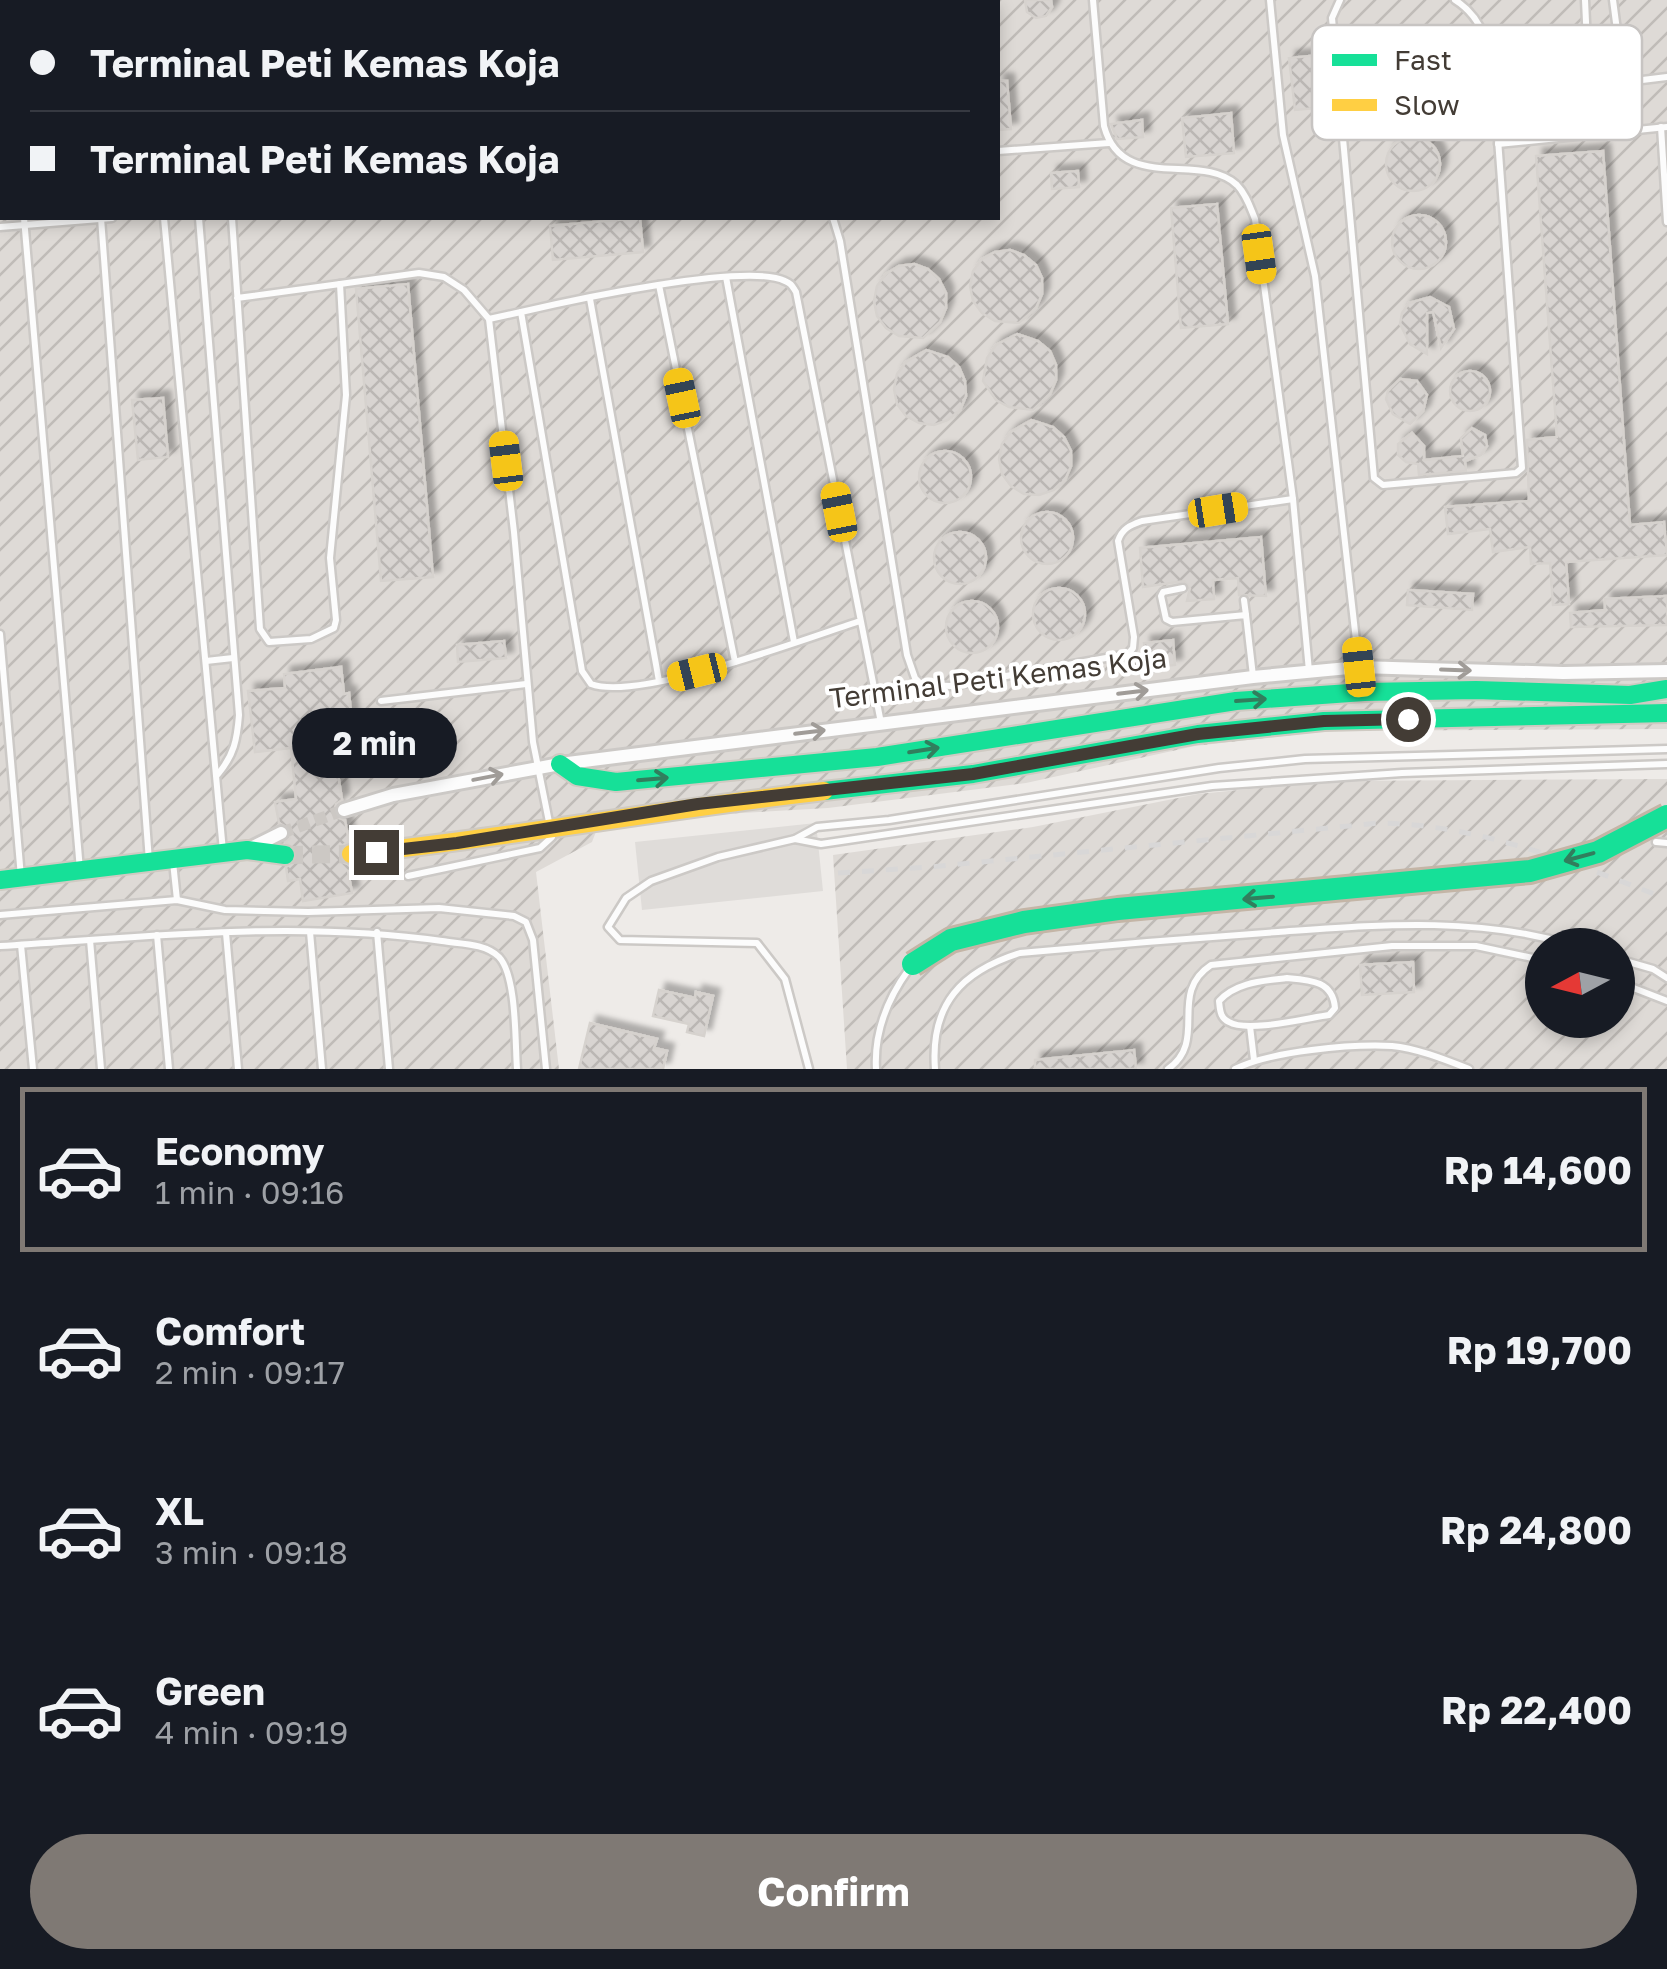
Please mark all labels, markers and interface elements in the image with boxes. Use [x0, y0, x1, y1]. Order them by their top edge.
legend [1312, 25, 1642, 140]
text: Terminal Peti Kemas Koja [90, 40, 560, 85]
text: Fast [1394, 43, 1452, 76]
text: Slow [1394, 88, 1460, 121]
text: Terminal Peti Kemas Koja [90, 136, 560, 181]
car [1240, 222, 1278, 286]
car [661, 366, 703, 430]
car [487, 429, 525, 493]
car [819, 480, 859, 544]
car [1186, 490, 1250, 530]
car [1341, 636, 1377, 698]
street label: Terminal Peti Kemas Koja [827, 640, 1168, 715]
car [664, 650, 730, 694]
one-way arrow [1440, 660, 1472, 679]
one-way arrow [1116, 682, 1148, 700]
one-way arrow [1235, 690, 1267, 709]
route start [1386, 697, 1431, 742]
callout: 2 min [294, 707, 458, 777]
one-way arrow [793, 722, 826, 740]
text: 2 min [333, 724, 416, 762]
one-way arrow [907, 740, 940, 758]
one-way arrow [472, 767, 504, 786]
one-way arrow [637, 769, 669, 788]
route end [354, 830, 399, 875]
one-way arrow [1564, 849, 1595, 868]
one-way arrow [1242, 889, 1274, 908]
north arrow [1525, 928, 1635, 1038]
map controls [1525, 928, 1635, 1038]
icon: car [35, 1125, 125, 1215]
text: Economy [155, 1128, 324, 1173]
text: Rp 14,600 [1444, 1147, 1632, 1192]
text: 1 min · 09:16 [155, 1173, 344, 1211]
icon: car [35, 1305, 125, 1395]
text: Comfort [155, 1308, 305, 1353]
text: Rp 19,700 [1447, 1327, 1632, 1372]
text: 2 min · 09:17 [155, 1353, 345, 1391]
icon: car [35, 1485, 125, 1575]
text: XL [155, 1488, 204, 1533]
text: Rp 24,800 [1440, 1507, 1632, 1552]
text: 3 min · 09:18 [155, 1533, 348, 1571]
icon: car [35, 1665, 125, 1755]
text: Green [155, 1668, 265, 1713]
text: Rp 22,400 [1441, 1687, 1632, 1732]
text: 4 min · 09:19 [155, 1713, 348, 1751]
button: Confirm [30, 1834, 1637, 1949]

